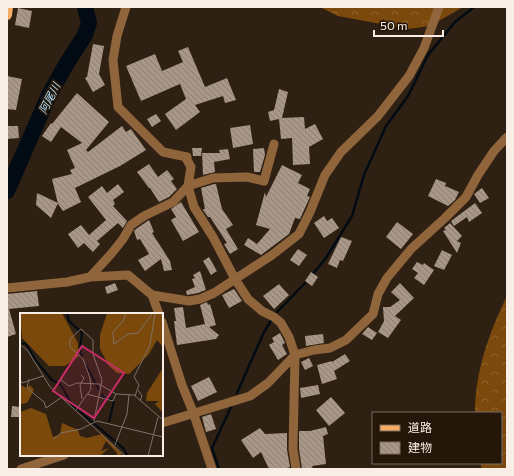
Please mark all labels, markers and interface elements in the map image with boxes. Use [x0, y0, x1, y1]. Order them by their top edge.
scale bar [374, 12, 443, 38]
text: 50 m [380, 18, 408, 32]
water label: 阿尾川 [36, 79, 63, 116]
inset map [20, 313, 163, 456]
legend [372, 412, 502, 464]
text: 道路 [408, 420, 432, 434]
text: 建物 [408, 440, 432, 454]

